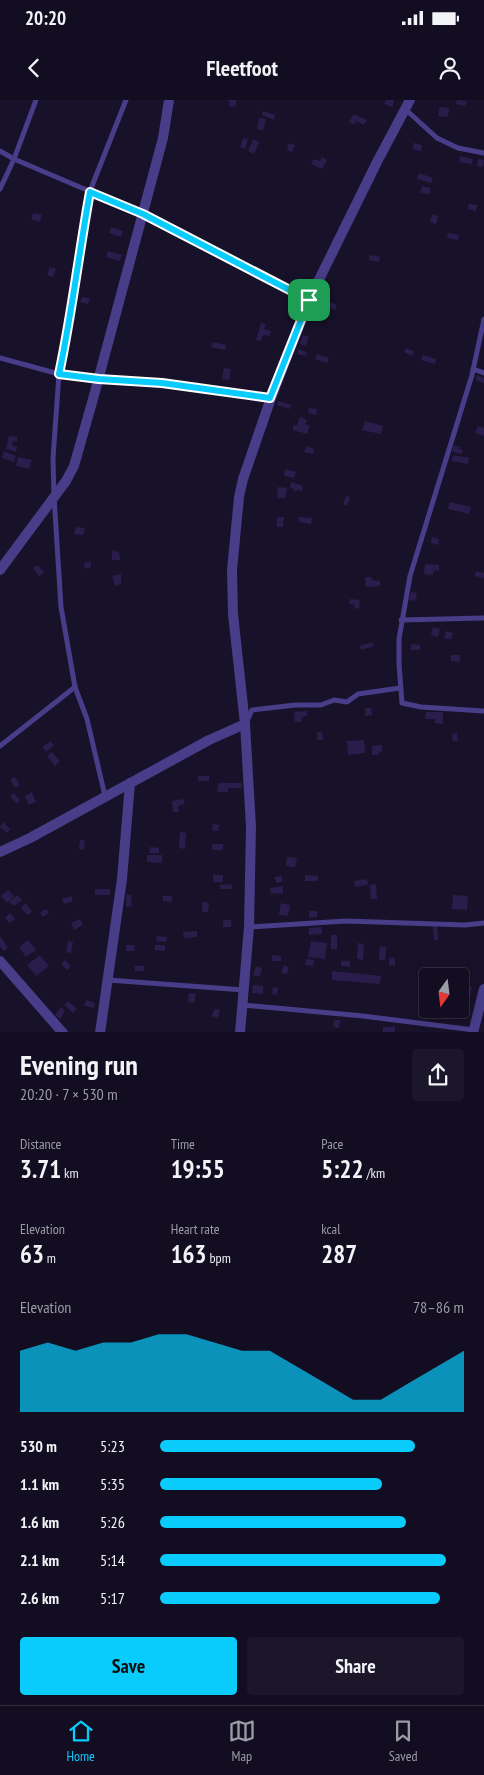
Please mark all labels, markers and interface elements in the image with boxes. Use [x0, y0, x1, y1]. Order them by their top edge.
text: 20:20 [25, 6, 66, 30]
icon: back [20, 54, 48, 82]
text: Fleetfoot [206, 54, 278, 82]
icon: person [436, 54, 464, 82]
pin [288, 279, 330, 321]
icon: arrive [295, 286, 323, 314]
north arrow [419, 968, 469, 1018]
map controls [419, 968, 469, 1018]
text: Evening run [20, 1046, 138, 1083]
button: share [412, 1049, 464, 1101]
text: 20:20 · 7 × 530 m [20, 1084, 118, 1104]
text: Distance [20, 1135, 61, 1153]
text: Time [171, 1135, 195, 1153]
text: Pace [321, 1135, 343, 1153]
text: 3.71 [20, 1153, 61, 1185]
text: 19:55 [171, 1153, 225, 1185]
text: 5:22 [321, 1153, 363, 1185]
text: km [61, 1164, 79, 1182]
text: /km [363, 1164, 385, 1182]
text: Elevation [20, 1220, 65, 1238]
text: Heart rate [171, 1220, 220, 1238]
text: kcal [321, 1220, 340, 1238]
text: 63 [20, 1238, 44, 1270]
text: 163 [171, 1238, 207, 1270]
text: 287 [321, 1238, 357, 1270]
text: m [44, 1249, 56, 1267]
text: bpm [207, 1249, 231, 1267]
text: Elevation [20, 1297, 71, 1317]
text: 78–86 m [413, 1297, 464, 1317]
text: 530 m [20, 1436, 57, 1456]
text: 5:23 [100, 1436, 125, 1456]
text: 1.1 km [20, 1474, 59, 1494]
text: 5:35 [100, 1474, 125, 1494]
text: 1.6 km [20, 1512, 59, 1532]
text: 5:26 [100, 1512, 125, 1532]
text: 2.1 km [20, 1550, 59, 1570]
text: 5:14 [100, 1550, 125, 1570]
text: 2.6 km [20, 1588, 59, 1608]
text: 5:17 [100, 1588, 125, 1608]
button: Save [20, 1637, 237, 1695]
button: Share [247, 1637, 464, 1695]
tab: Home [66, 1717, 95, 1765]
tab: Map [228, 1717, 256, 1765]
tab: Saved [389, 1717, 418, 1765]

